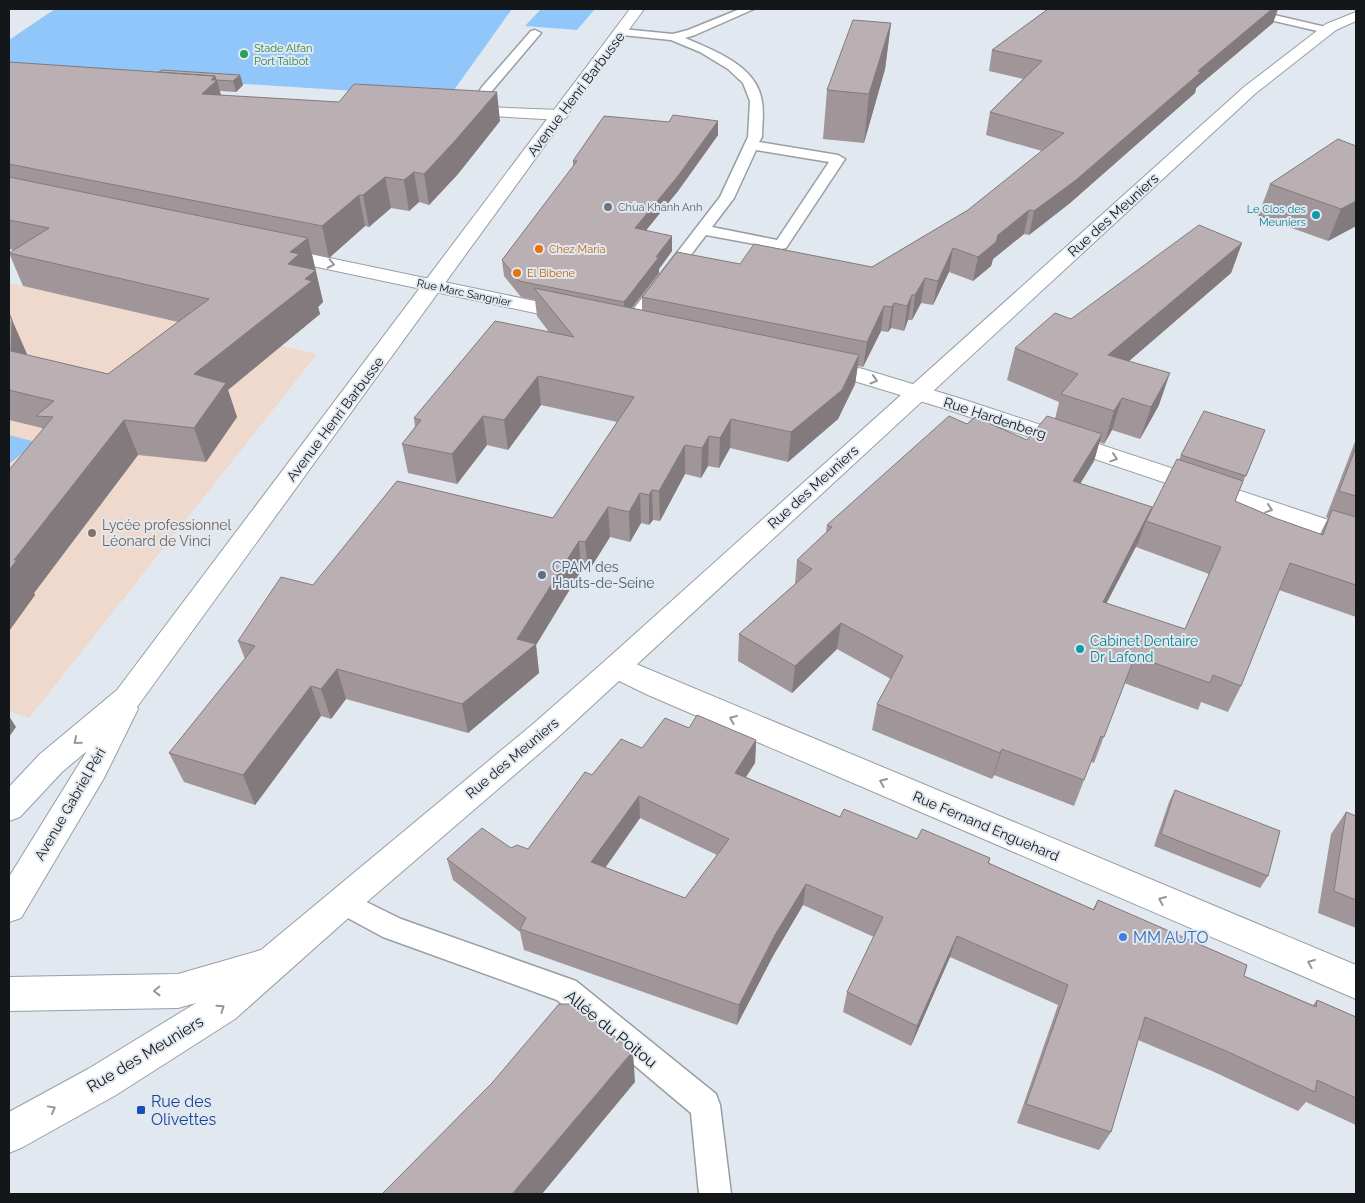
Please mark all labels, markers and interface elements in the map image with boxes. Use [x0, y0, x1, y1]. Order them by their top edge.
street label: Avenue Henri Barbusse [524, 29, 628, 159]
place label: Stade Alfan Port Talbot [254, 42, 312, 68]
marker: Stade Alfan Port Talbot [238, 48, 250, 60]
street label: Rue des Meuniers [1064, 170, 1162, 260]
marker: Chùa Khánh Anh [602, 201, 614, 213]
place label: Chùa Khánh Anh [618, 201, 702, 214]
place label: Le Clos des Meuniers [1247, 203, 1306, 229]
marker: Le Clos des Meuniers [1310, 209, 1322, 221]
marker: Chez Maria [533, 243, 545, 255]
place label: Chez Maria [549, 243, 605, 256]
one-way arrow [326, 259, 335, 269]
marker: El Bibene [511, 267, 523, 279]
place label: El Bibene [527, 267, 576, 280]
street label: Rue Marc Sangnier [416, 277, 512, 309]
street label: Avenue Henri Barbusse [283, 354, 387, 484]
one-way arrow [869, 374, 877, 384]
street label: Rue Hardenberg [942, 394, 1048, 442]
street label: Rue des Meuniers [764, 442, 862, 532]
one-way arrow [1110, 452, 1118, 462]
one-way arrow [1264, 503, 1272, 513]
place label: Lycée professionnel Léonard de Vinci [102, 517, 232, 549]
marker: Lycée professionnel Léonard de Vinci [86, 527, 98, 539]
place label: CPAM des Hauts-de-Seine [552, 559, 655, 591]
marker: CPAM des Hauts-de-Seine [536, 569, 548, 581]
place label: Cabinet Dentaire Dr Lafond [1090, 633, 1198, 665]
marker: Cabinet Dentaire Dr Lafond [1074, 643, 1086, 655]
street label: Rue des Meuniers [462, 714, 562, 801]
one-way arrow [729, 715, 738, 725]
one-way arrow [74, 735, 83, 744]
street label: Avenue Gabriel Péri [31, 745, 109, 863]
one-way arrow [879, 778, 888, 789]
street label: Rue Fernand Enguehard [910, 788, 1062, 864]
one-way arrow [1158, 895, 1167, 906]
place label: MM AUTO [1133, 928, 1208, 947]
marker: MM AUTO [1117, 931, 1129, 943]
one-way arrow [1307, 958, 1316, 969]
one-way arrow [153, 986, 161, 996]
street label: Allée du Poitou [561, 986, 661, 1072]
one-way arrow [215, 1005, 224, 1013]
street label: Rue des Meuniers [83, 1012, 207, 1096]
place label: Rue des Olivettes [151, 1092, 216, 1129]
marker: Rue des Olivettes [135, 1104, 147, 1116]
one-way arrow [46, 1105, 55, 1115]

